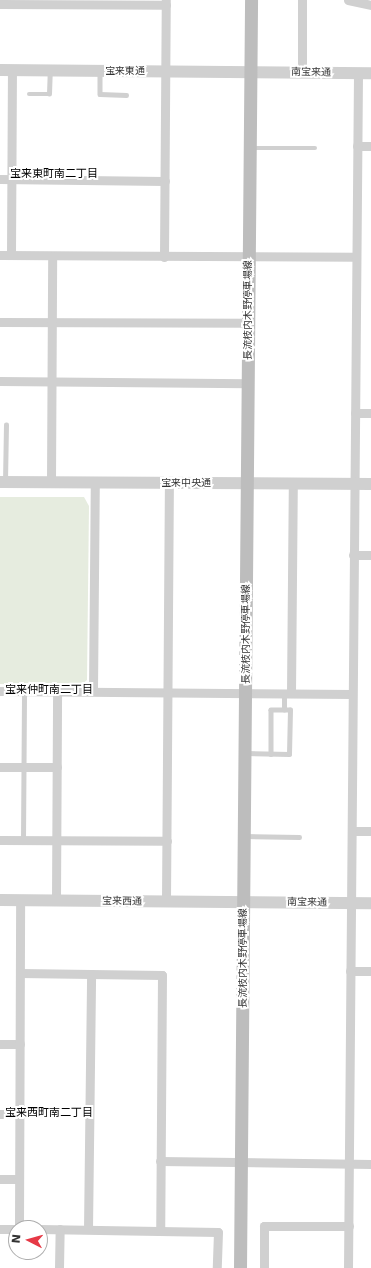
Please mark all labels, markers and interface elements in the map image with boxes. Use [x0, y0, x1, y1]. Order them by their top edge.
street label: 宝来東通 [105, 65, 145, 77]
street label: 南宝来通 [291, 66, 331, 78]
district label: 宝来東町南二丁目 [10, 167, 98, 181]
street label: 長流枝内木野停車場線 [242, 260, 254, 360]
street label: 宝来中央通 [161, 477, 211, 489]
street label: 長流枝内木野停車場線 [240, 584, 252, 684]
district label: 宝来仲町南二丁目 [5, 683, 93, 697]
street label: 宝来西通 [102, 895, 142, 907]
street label: 南宝来通 [287, 896, 327, 908]
street label: 長流枝内木野停車場線 [237, 908, 249, 1008]
district label: 宝来西町南二丁目 [5, 1106, 93, 1120]
north arrow [8, 1220, 48, 1260]
text: N [10, 1234, 24, 1244]

